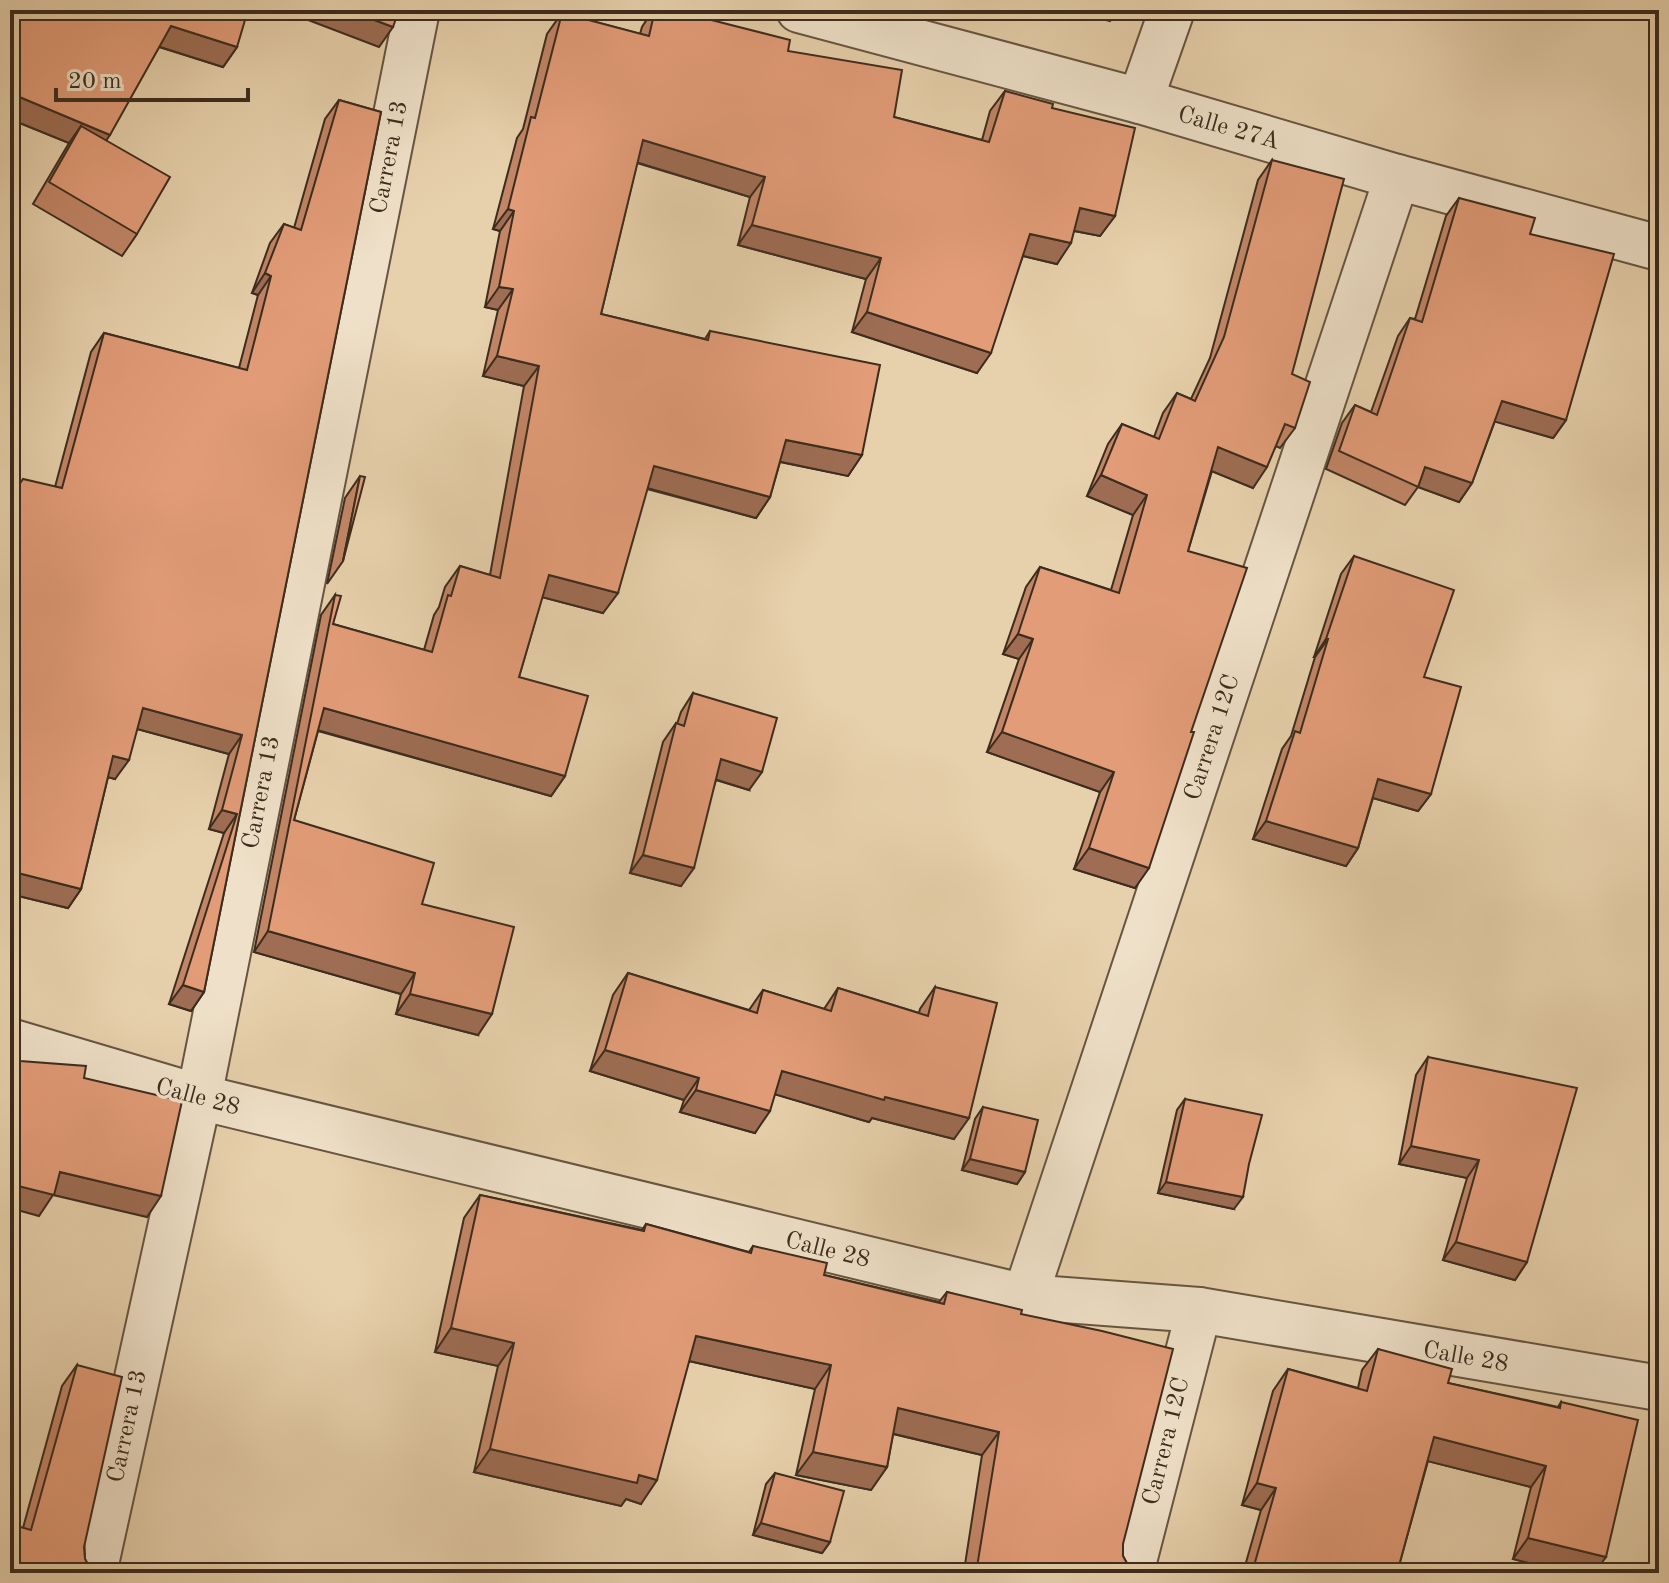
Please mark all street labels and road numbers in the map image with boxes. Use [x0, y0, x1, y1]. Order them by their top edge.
street label: Carrera 13 [367, 99, 413, 216]
street label: Calle 27A [1175, 103, 1282, 155]
street label: Carrera 12C [1181, 672, 1245, 804]
street label: Carrera 13 [239, 734, 285, 851]
street label: Calle 28 [153, 1075, 242, 1121]
street label: Calle 28 [783, 1229, 872, 1273]
street label: Calle 28 [1421, 1339, 1510, 1377]
street label: Carrera 13 [104, 1368, 152, 1485]
street label: Carrera 12C [1139, 1375, 1194, 1508]

